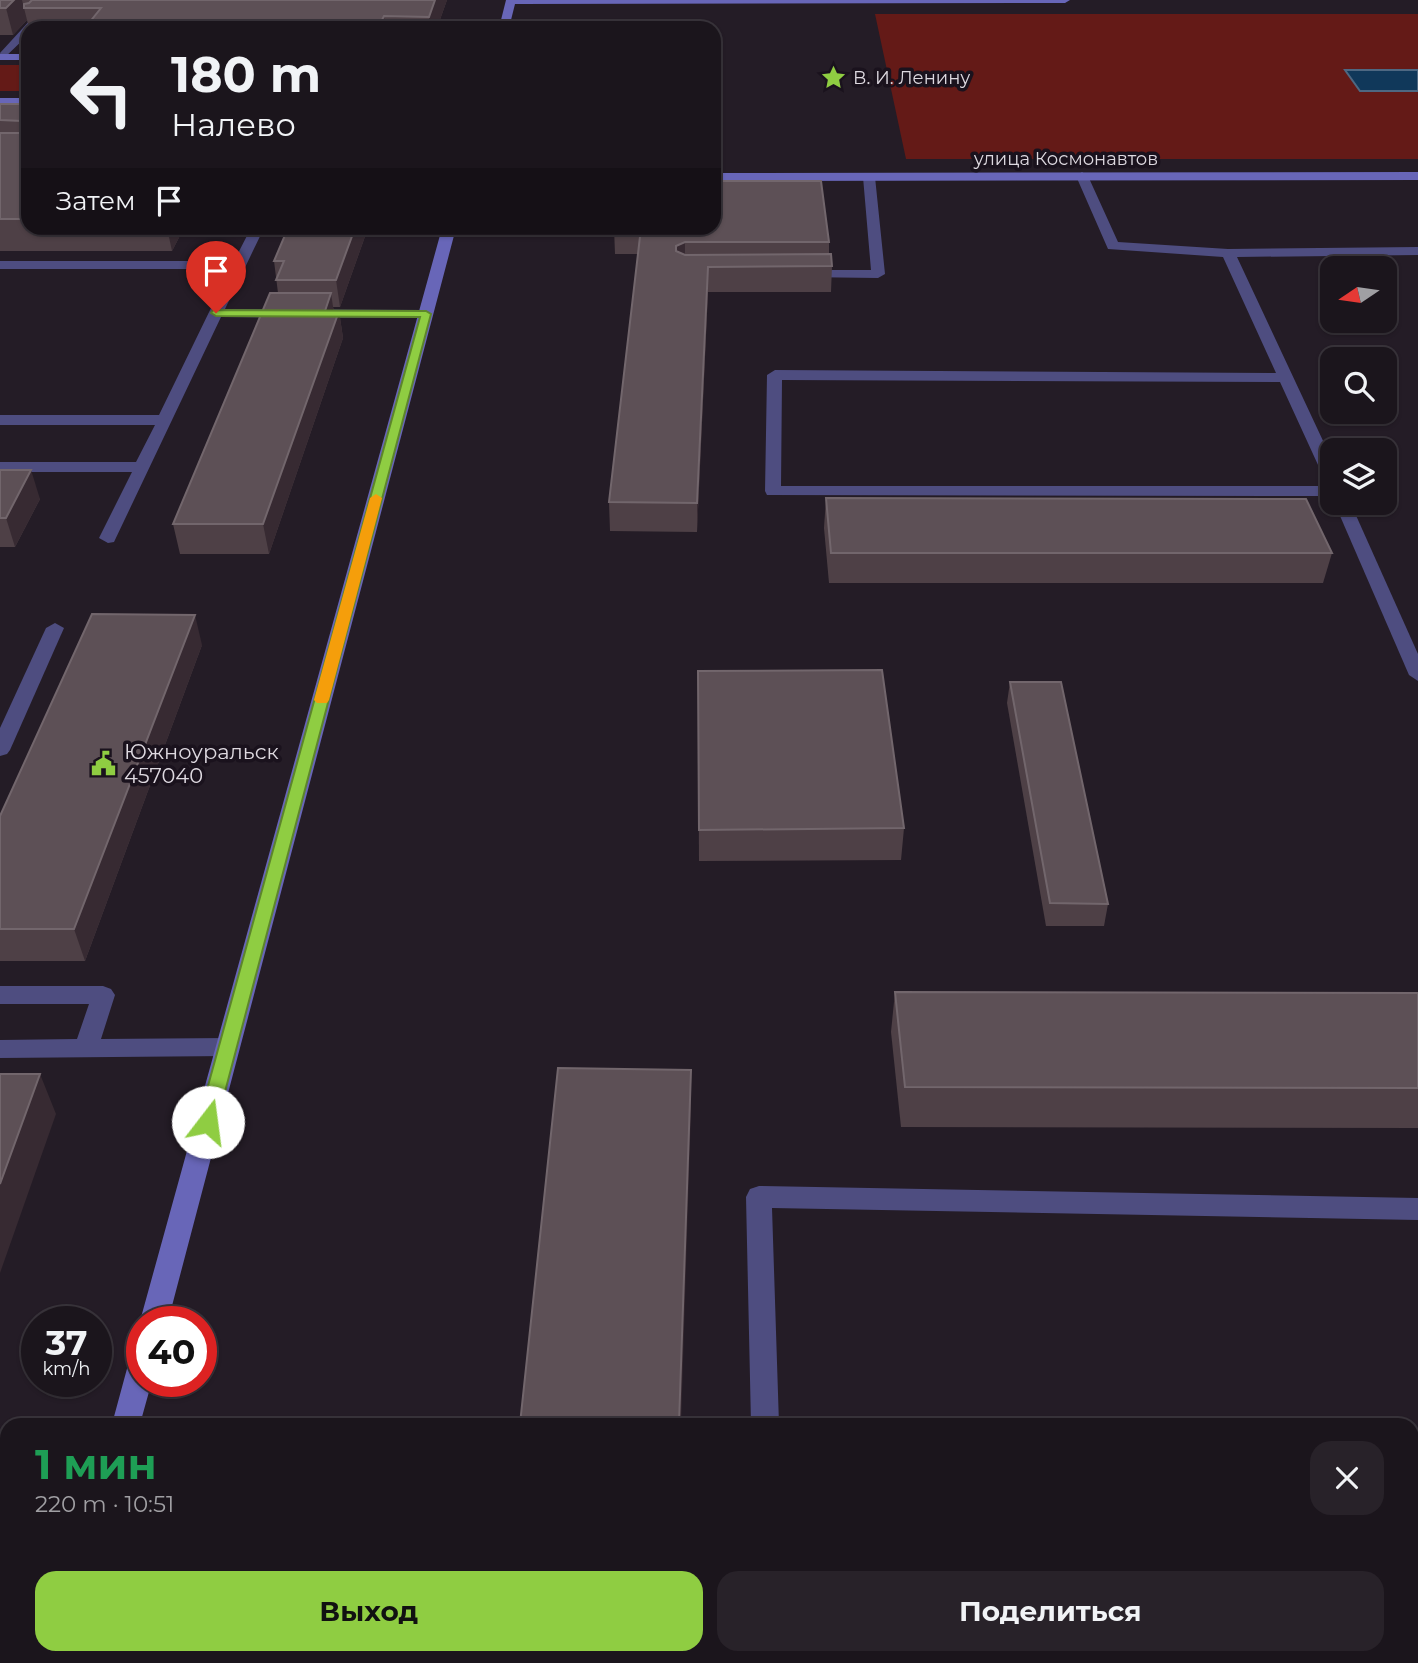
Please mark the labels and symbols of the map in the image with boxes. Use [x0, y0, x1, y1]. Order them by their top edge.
place icon: В. И. Ленину [819, 64, 847, 92]
place label: В. И. Ленину [853, 67, 970, 89]
street label: улица Космонавтов [973, 148, 1158, 170]
pin [186, 241, 246, 313]
north arrow [1320, 256, 1396, 332]
place label: Южноуральск 457040 [124, 739, 279, 788]
public building icon: Южноуральск 457040 [90, 750, 118, 778]
position arrow [171, 1085, 245, 1159]
speed limit sign: 40 [126, 1306, 217, 1397]

